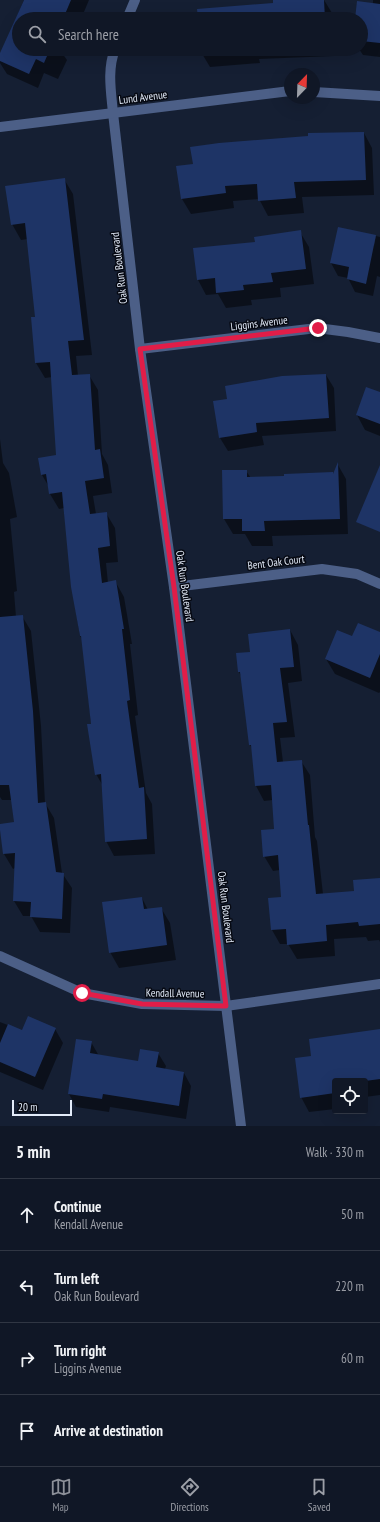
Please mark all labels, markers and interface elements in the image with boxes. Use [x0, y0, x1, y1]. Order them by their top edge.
search box [12, 12, 368, 56]
icon: search [26, 23, 48, 45]
text: Search here [58, 25, 119, 44]
north arrow [284, 68, 320, 104]
street label: Lund Avenue [118, 87, 168, 107]
street label: Oak Run Boulevard [108, 231, 130, 305]
street label: Liggins Avenue [230, 313, 289, 333]
route end [309, 319, 327, 337]
street label: Oak Run Boulevard [173, 549, 197, 623]
street label: Bent Oak Court [247, 552, 305, 572]
street label: Oak Run Boulevard [215, 870, 237, 944]
route start [73, 984, 91, 1002]
street label: Kendall Avenue [146, 985, 205, 1001]
map controls [332, 1078, 368, 1114]
button: locate [332, 1078, 368, 1114]
scale bar [12, 1098, 72, 1117]
text: 20 m [18, 1100, 37, 1114]
text: 5 min [16, 1141, 50, 1163]
text: Walk · 330 m [306, 1144, 364, 1161]
text: Continue [54, 1197, 101, 1216]
icon: ahead [16, 1204, 38, 1226]
text: 50 m [341, 1206, 364, 1223]
text: Kendall Avenue [54, 1216, 123, 1233]
text: Turn left [54, 1269, 99, 1288]
icon: left [16, 1276, 38, 1298]
text: 220 m [335, 1278, 364, 1295]
text: Oak Run Boulevard [54, 1288, 139, 1305]
text: Turn right [54, 1341, 106, 1360]
icon: right [16, 1348, 38, 1370]
text: 60 m [341, 1350, 364, 1367]
text: Liggins Avenue [54, 1360, 122, 1377]
icon: arrive [16, 1420, 38, 1442]
text: Arrive at destination [54, 1421, 163, 1440]
tab: Map [50, 1476, 72, 1514]
tab: Directions [171, 1476, 209, 1514]
tab: Saved [308, 1476, 330, 1514]

